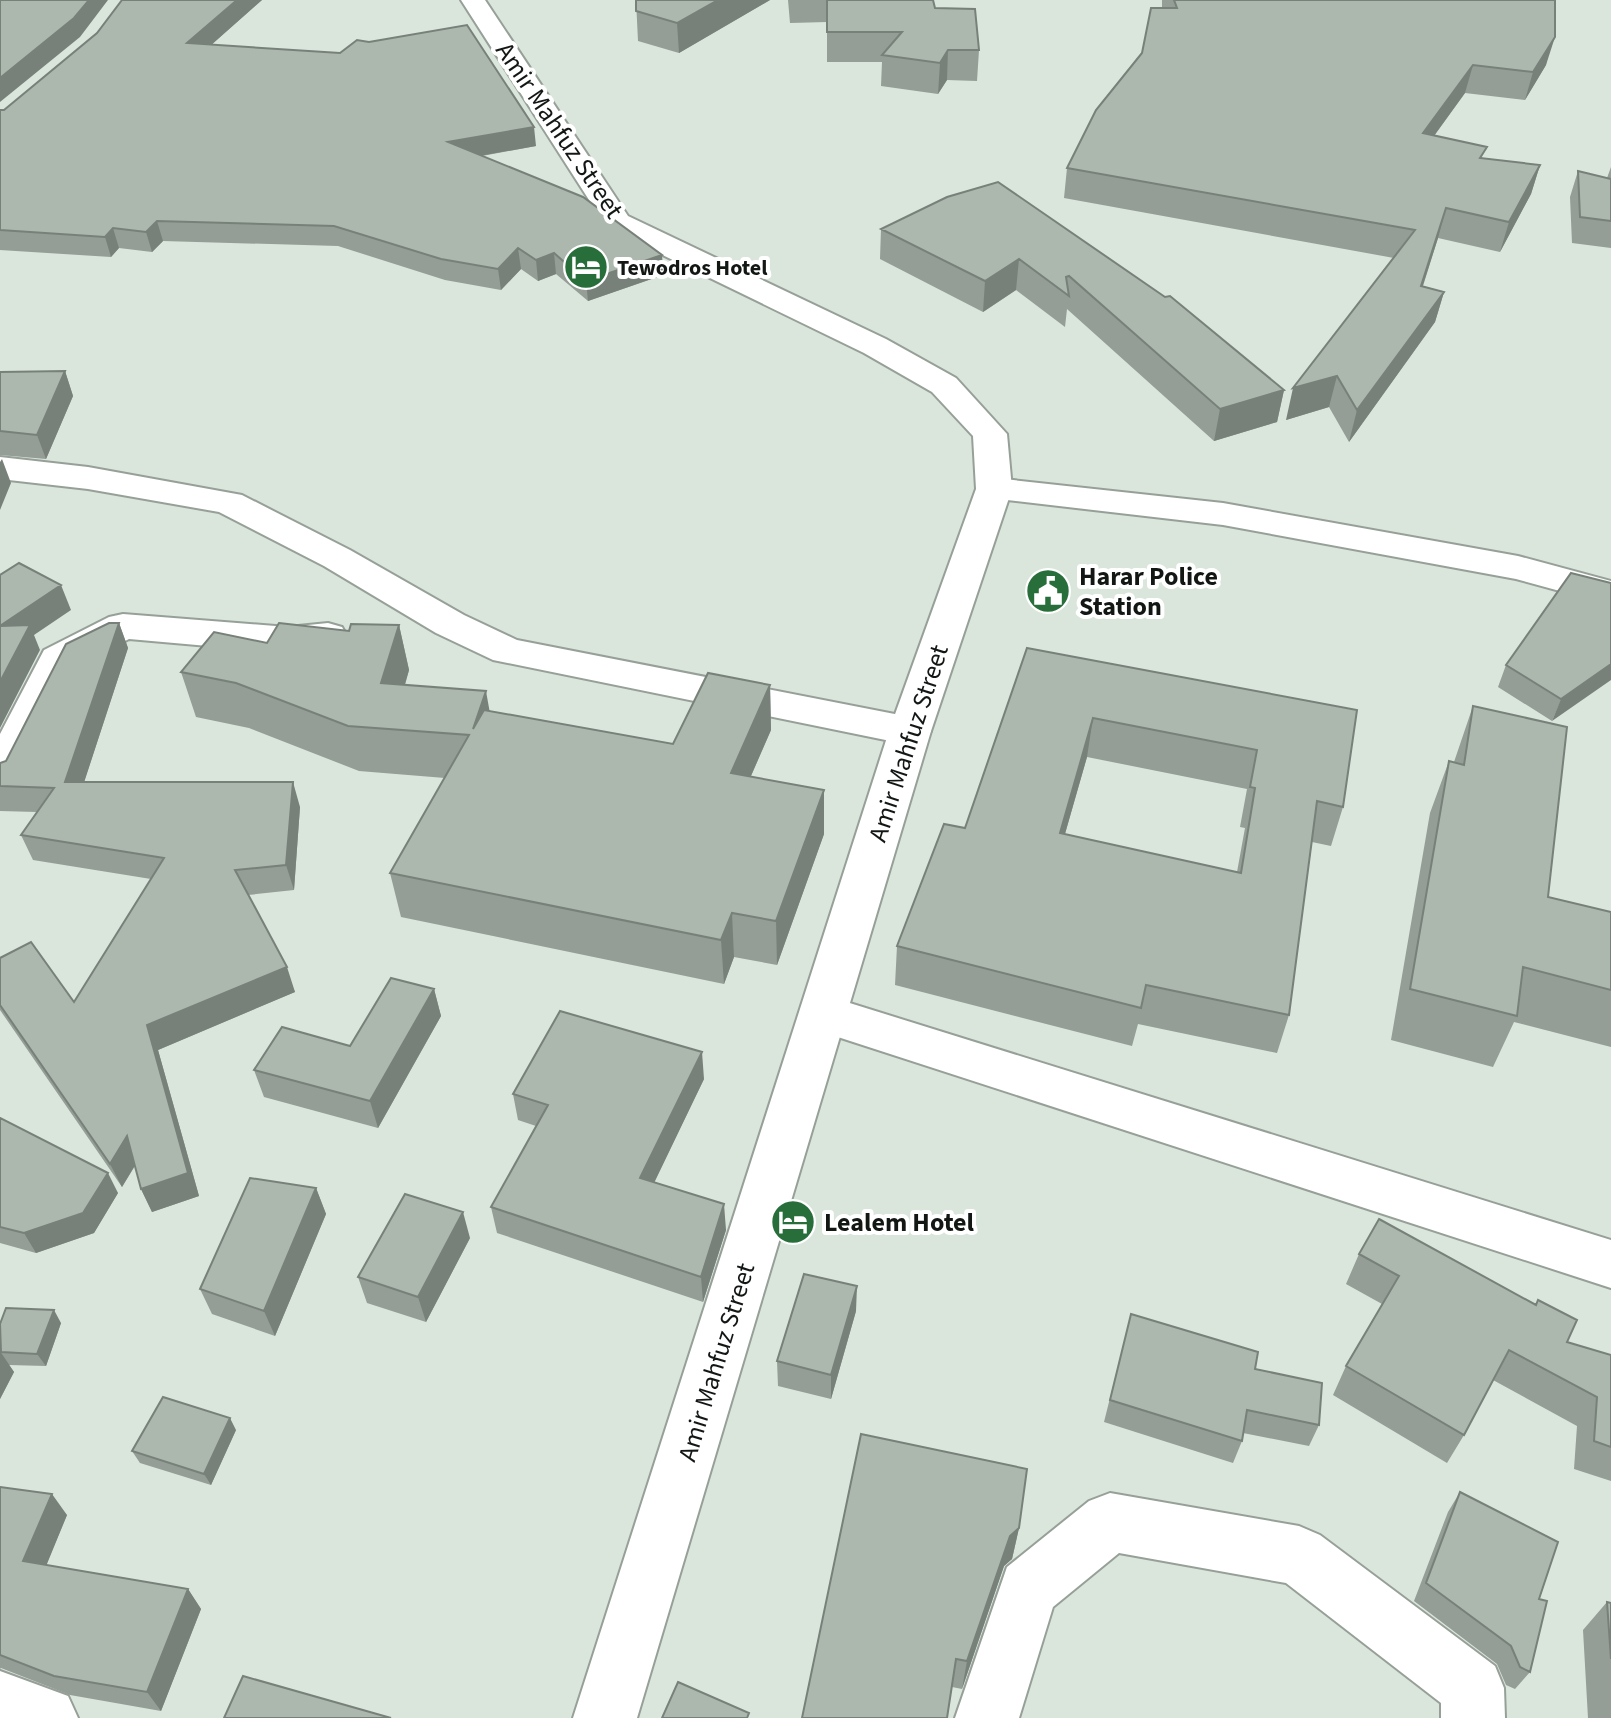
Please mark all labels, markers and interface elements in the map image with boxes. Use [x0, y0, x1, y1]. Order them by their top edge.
street label: Amir Mahfuz Street [487, 35, 633, 226]
hotel icon: Tewodros Hotel [562, 243, 610, 291]
place label: Tewodros Hotel [617, 252, 768, 284]
place label: Harar Police Station [1079, 558, 1218, 625]
public building icon: Harar Police Station [1024, 567, 1072, 615]
street label: Amir Mahfuz Street [859, 639, 958, 847]
hotel icon: Lealem Hotel [769, 1198, 817, 1246]
place label: Lealem Hotel [824, 1204, 975, 1241]
street label: Amir Mahfuz Street [669, 1258, 764, 1466]

